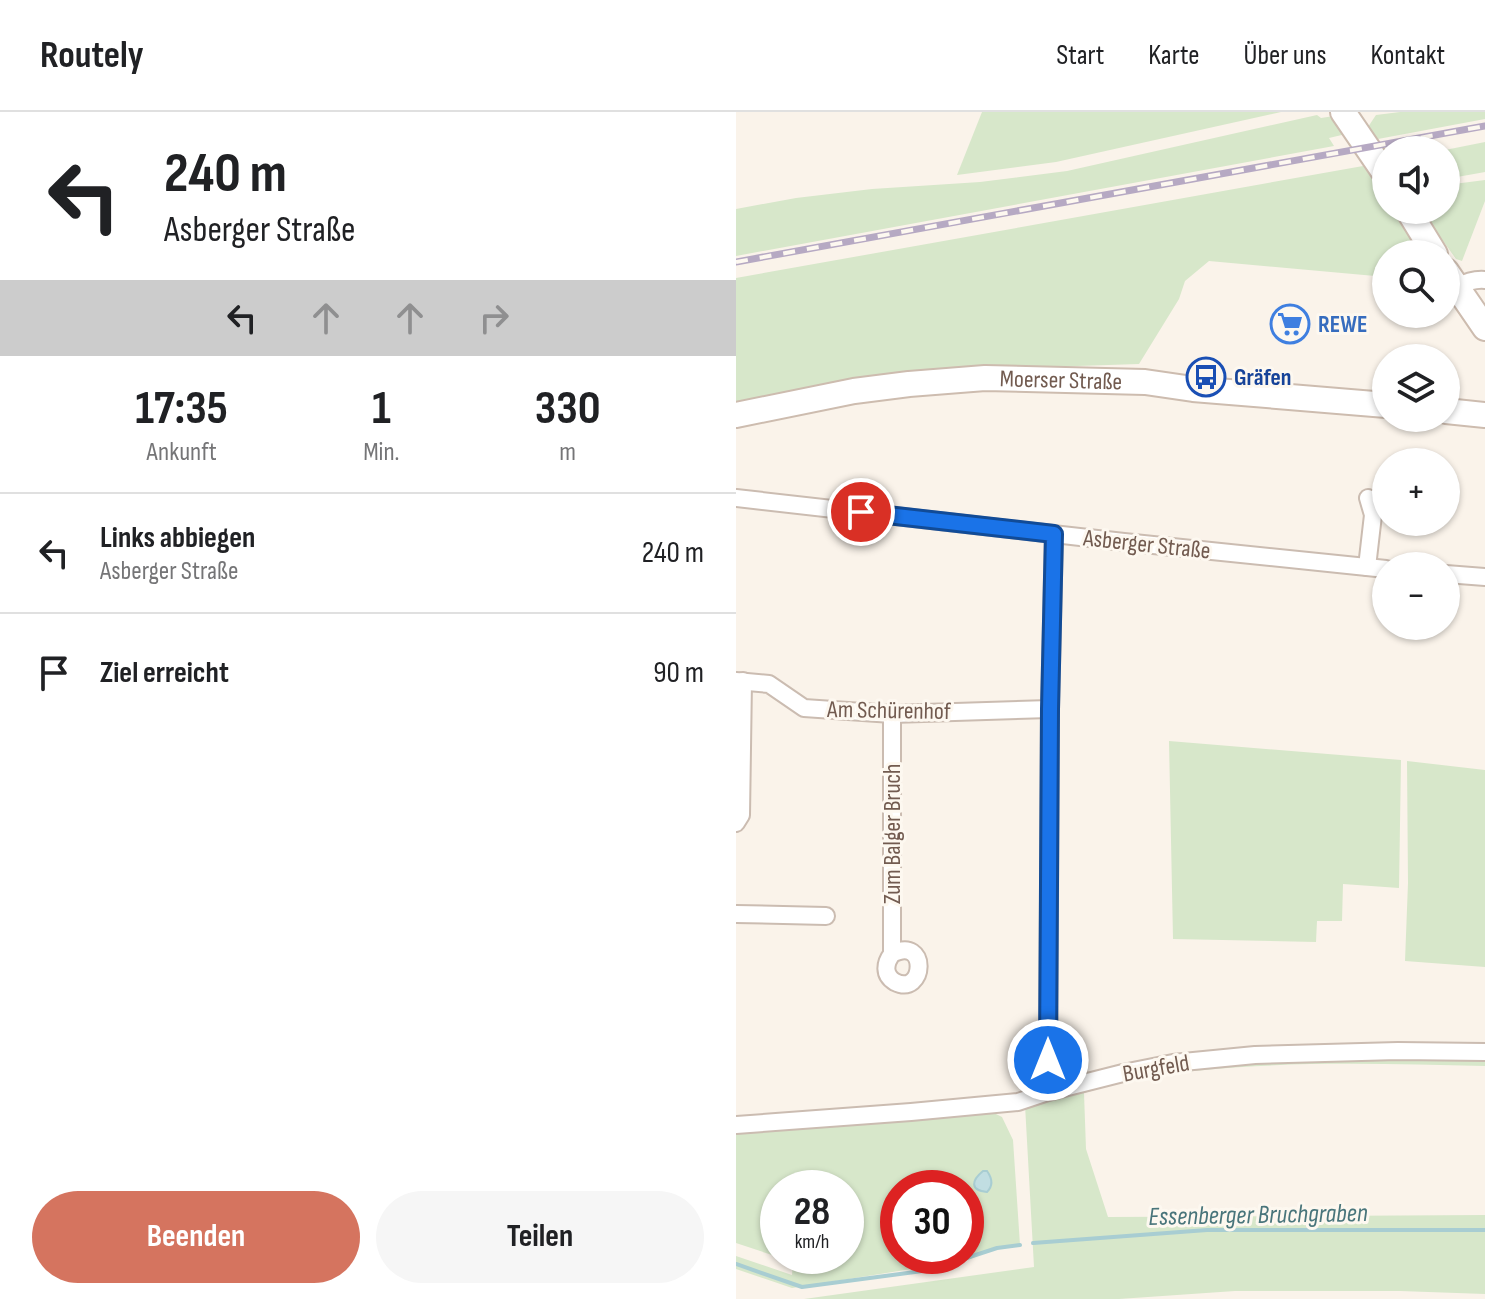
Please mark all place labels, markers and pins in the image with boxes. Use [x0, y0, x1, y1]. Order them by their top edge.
supermarket icon: REWE [1269, 303, 1311, 345]
place label: REWE [1318, 310, 1367, 339]
bus stop icon: Gräfen [1185, 356, 1227, 398]
place label: Gräfen [1234, 363, 1292, 392]
pin [827, 478, 895, 546]

